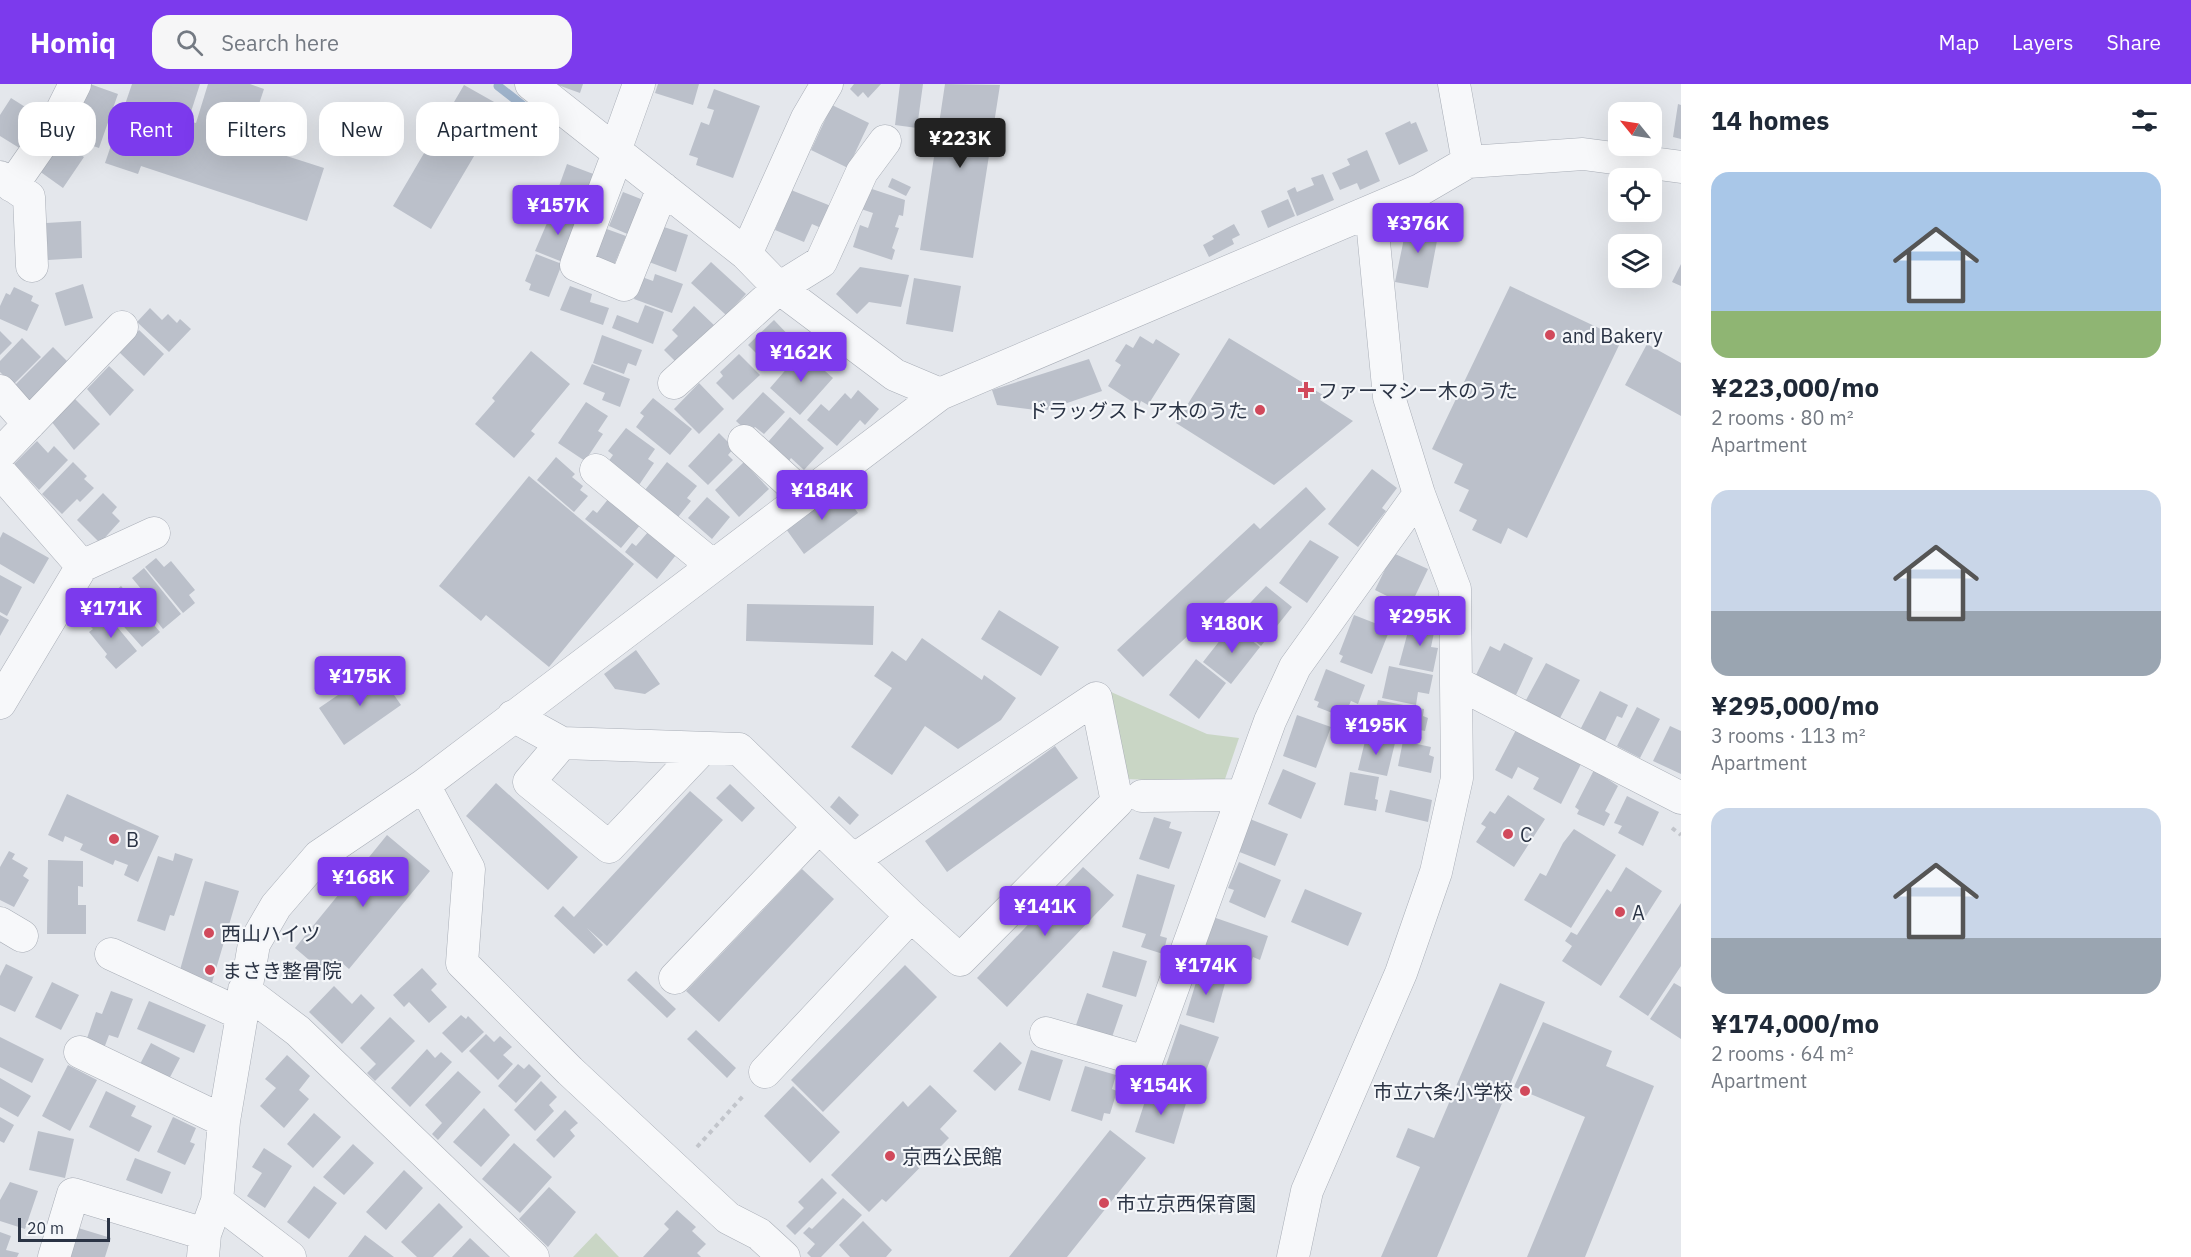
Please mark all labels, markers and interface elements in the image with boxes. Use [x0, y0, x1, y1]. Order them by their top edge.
search box [152, 15, 572, 69]
text: Homiq [30, 24, 116, 61]
icon: search [173, 26, 206, 59]
text: Search here [221, 28, 339, 57]
text: Map [1939, 28, 1979, 56]
text: Layers [2012, 28, 2074, 56]
text: Share [2107, 28, 2161, 56]
chip: Buy [18, 102, 96, 156]
chip: Rent [108, 102, 194, 156]
chip: Filters [206, 102, 307, 156]
chip: New [319, 102, 404, 156]
chip: Apartment [416, 102, 559, 156]
north arrow [1608, 102, 1662, 156]
map controls [1608, 102, 1662, 288]
text: 14 homes [1711, 103, 1829, 137]
icon: filters [2128, 104, 2161, 137]
pin: ¥223K [918, 118, 1002, 169]
text: ¥223K [929, 124, 991, 151]
button: locate [1608, 168, 1662, 222]
pin: ¥157K [516, 185, 600, 236]
text: ¥157K [527, 191, 589, 218]
pin: ¥376K [1376, 203, 1460, 254]
text: ¥376K [1387, 209, 1449, 236]
icon: home [1882, 211, 1990, 319]
button: layers [1608, 234, 1662, 288]
place label: and Bakery [1562, 322, 1663, 349]
marker: and Bakery [1543, 328, 1557, 342]
pin: ¥162K [759, 332, 843, 383]
text: ¥162K [770, 338, 832, 365]
text: ¥223,000/mo [1711, 370, 1879, 404]
place label: ファーマシー木のうた [1318, 377, 1518, 404]
marker: ファーマシー木のうた [1299, 383, 1313, 397]
place label: ドラッグストア木のうた [1028, 397, 1248, 424]
marker: ドラッグストア木のうた [1253, 403, 1267, 417]
text: 2 rooms · 80 m² [1711, 404, 1854, 431]
text: Apartment [1711, 431, 1807, 458]
pin: ¥184K [780, 470, 864, 521]
text: ¥184K [791, 476, 853, 503]
icon: home [1882, 529, 1990, 637]
pin: ¥171K [69, 588, 153, 639]
text: ¥171K [80, 594, 142, 621]
pin: ¥295K [1378, 596, 1462, 647]
text: ¥295K [1389, 602, 1451, 629]
pin: ¥180K [1190, 603, 1274, 654]
text: ¥180K [1201, 609, 1263, 636]
pin: ¥175K [318, 656, 402, 707]
text: ¥175K [329, 662, 391, 689]
text: ¥295,000/mo [1711, 688, 1879, 722]
pin: ¥195K [1334, 705, 1418, 756]
text: ¥195K [1345, 711, 1407, 738]
text: 3 rooms · 113 m² [1711, 722, 1866, 749]
text: Apartment [1711, 749, 1807, 776]
place label: C [1520, 821, 1532, 848]
place label: B [126, 826, 139, 853]
marker: C [1501, 827, 1515, 841]
marker: B [107, 832, 121, 846]
icon: home [1882, 847, 1990, 955]
pin: ¥168K [321, 857, 405, 908]
text: ¥168K [332, 863, 394, 890]
pin: ¥141K [1003, 886, 1087, 937]
text: ¥141K [1014, 892, 1076, 919]
place label: A [1632, 899, 1645, 926]
marker: A [1613, 905, 1627, 919]
place label: 西山ハイツ [221, 920, 321, 947]
marker: 西山ハイツ [202, 926, 216, 940]
pin: ¥174K [1164, 945, 1248, 996]
text: ¥174K [1175, 951, 1237, 978]
place label: まさき整骨院 [222, 957, 342, 984]
marker: まさき整骨院 [203, 963, 217, 977]
text: ¥174,000/mo [1711, 1006, 1879, 1040]
text: 2 rooms · 64 m² [1711, 1040, 1854, 1067]
pin: ¥154K [1119, 1065, 1203, 1116]
text: Apartment [1711, 1067, 1807, 1094]
text: ¥154K [1130, 1071, 1192, 1098]
place label: 市立六条小学校 [1373, 1078, 1513, 1105]
marker: 市立六条小学校 [1518, 1084, 1532, 1098]
place label: 京西公民館 [902, 1143, 1002, 1170]
marker: 京西公民館 [883, 1149, 897, 1163]
place label: 市立京西保育園 [1116, 1190, 1256, 1217]
marker: 市立京西保育園 [1097, 1196, 1111, 1210]
scale bar [18, 1215, 110, 1242]
text: 20 m [27, 1218, 64, 1238]

